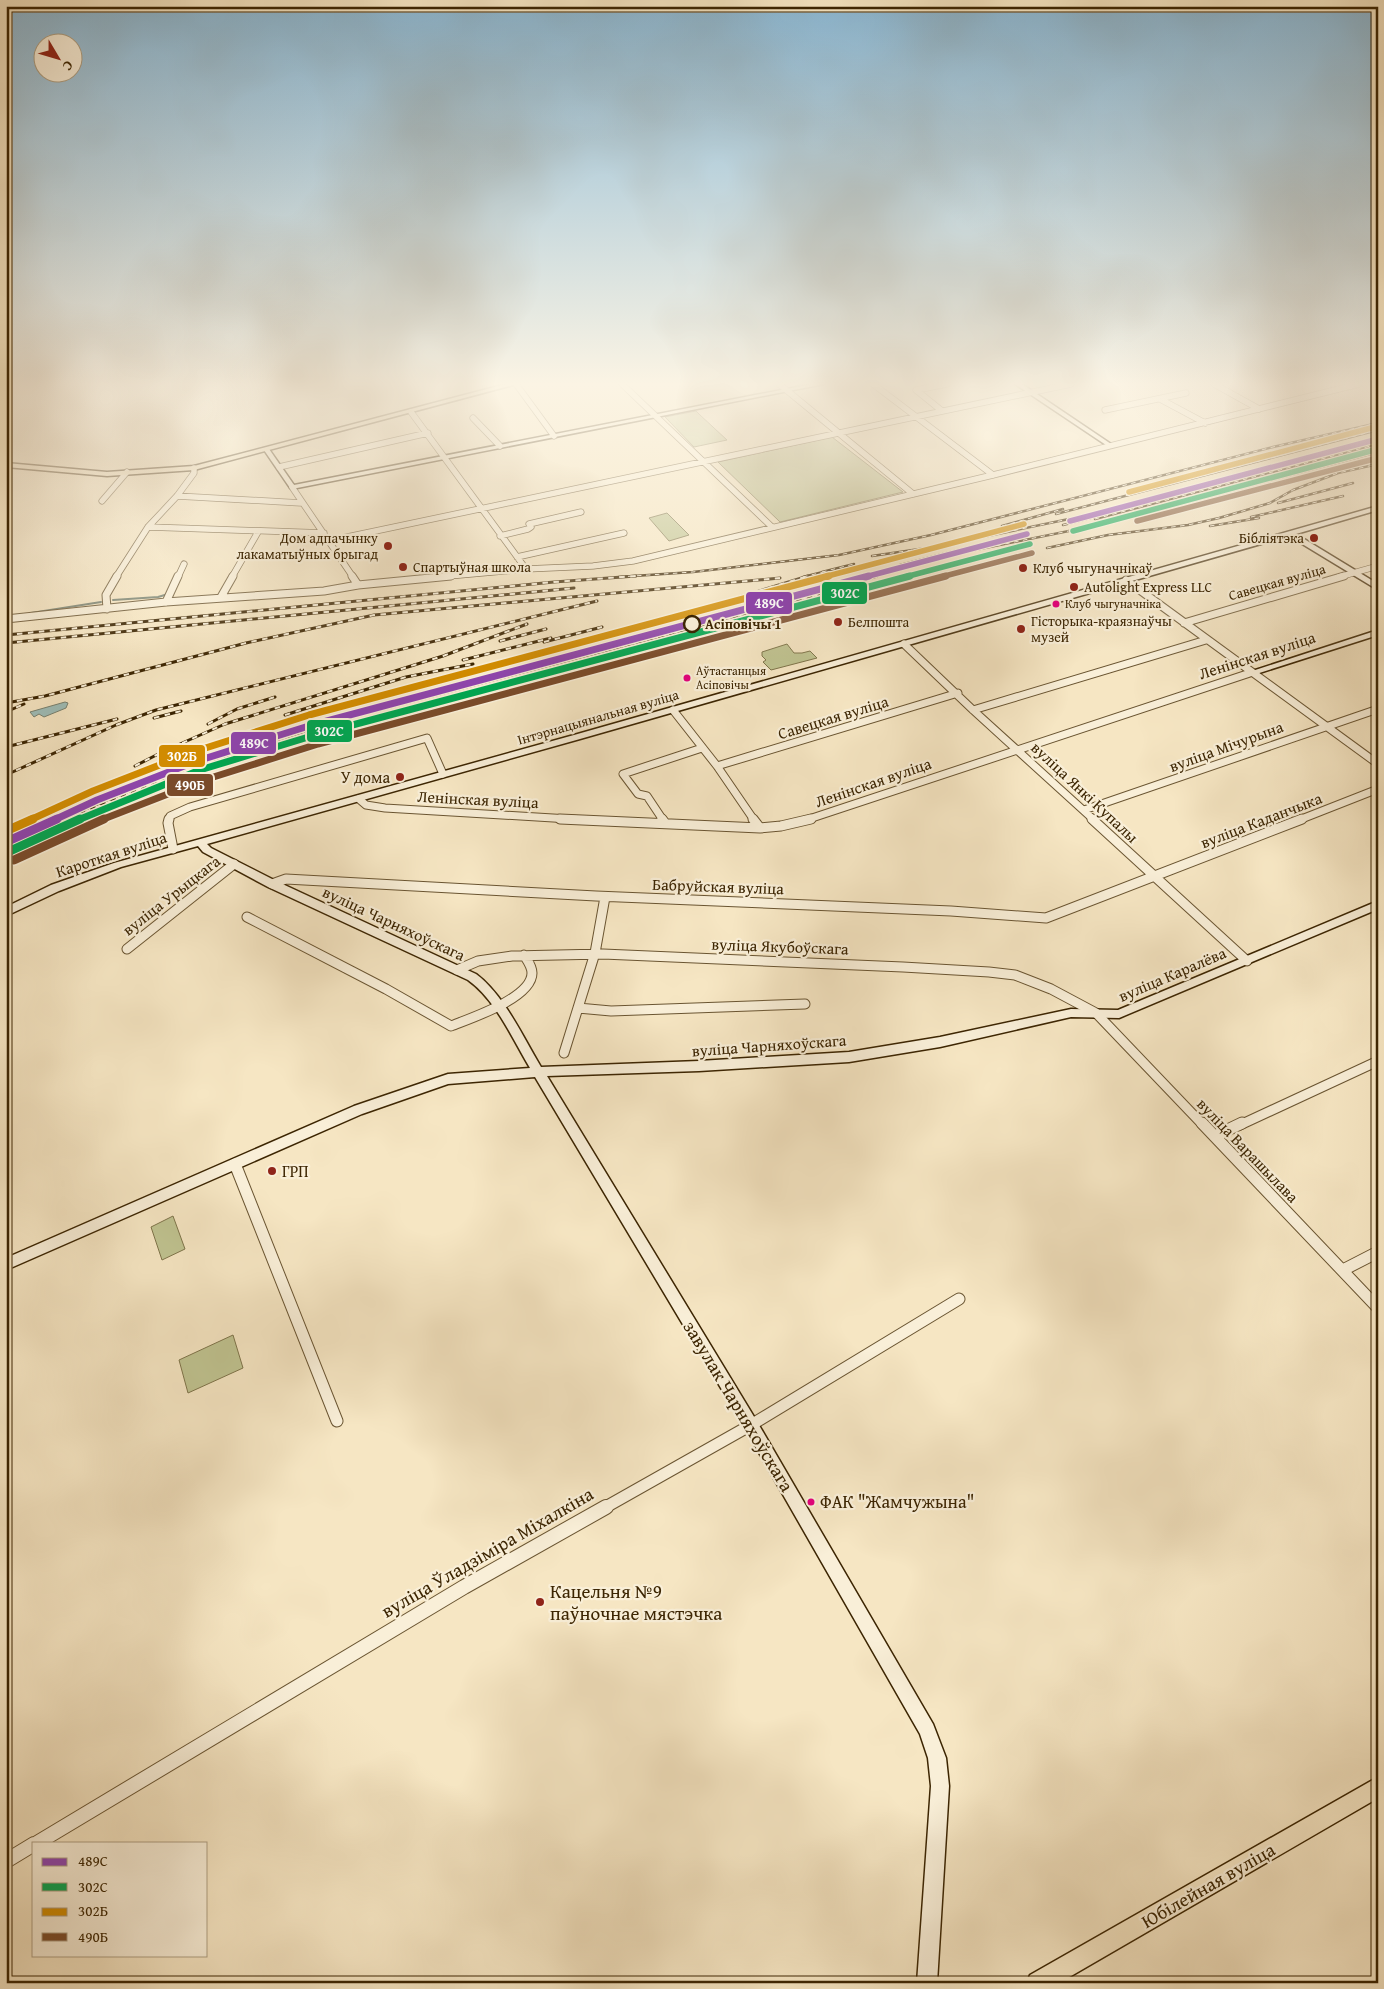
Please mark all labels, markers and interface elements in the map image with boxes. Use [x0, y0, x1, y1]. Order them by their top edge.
north arrow [32, 32, 82, 82]
text: С [58, 57, 79, 75]
place label: Дом адпачынку лакаматыўных брыгад [236, 528, 378, 564]
place label: Бібліятэка [1239, 528, 1304, 548]
marker: Бібліятэка [1308, 532, 1320, 544]
marker: Дом адпачынку лакаматыўных брыгад [382, 540, 394, 552]
place label: Спартыўная школа [413, 557, 531, 577]
place label: Клуб чыгуначнікаў [1033, 558, 1153, 578]
street label: Савецкая вуліца [1226, 559, 1328, 605]
marker: Спартыўная школа [397, 561, 409, 573]
marker: Клуб чыгуначнікаў [1017, 562, 1029, 574]
place label: Autolight Express LLC [1084, 577, 1213, 597]
line badge: 302С [821, 581, 868, 605]
marker: Autolight Express LLC [1068, 581, 1080, 593]
text: 302С [830, 583, 860, 603]
line badge: 489С [745, 591, 793, 615]
text: 489С [754, 593, 784, 613]
place label: Клуб чыгуначніка [1065, 595, 1162, 612]
marker: Клуб чыгуначніка [1051, 599, 1061, 609]
place label: Гісторыка-краязнаўчы музей [1031, 611, 1172, 647]
place label: Белпошта [848, 612, 910, 632]
place label: Асіповічы 1 [705, 614, 782, 634]
marker: Асіповічы 1 [683, 615, 701, 633]
marker: Белпошта [832, 616, 844, 628]
marker: Гісторыка-краязнаўчы музей [1015, 623, 1027, 635]
street label: Ленінская вуліца [1196, 625, 1319, 685]
place label: Аўтастанцыя Асіповічы [696, 662, 766, 693]
marker: Аўтастанцыя Асіповічы [682, 673, 692, 683]
street label: Інтэрнацыянальная вуліца [515, 684, 681, 750]
street label: Савецкая вуліца [775, 689, 892, 745]
street label: вуліца Мічурына [1166, 714, 1287, 778]
line badge: 302С [306, 719, 353, 743]
text: 302С [314, 721, 344, 741]
line badge: 489С [230, 731, 277, 755]
text: 489С [239, 733, 269, 753]
street label: вуліца Янкі Купалы [1026, 736, 1144, 848]
line badge: 302Б [158, 744, 206, 768]
text: 302Б [167, 746, 197, 766]
street label: Ленінская вуліца [812, 751, 935, 813]
place label: У дома [341, 765, 390, 789]
marker: У дома [394, 771, 406, 783]
line badge: 490Б [166, 773, 214, 797]
text: 490Б [175, 775, 205, 795]
street label: Ленінская вуліца [417, 784, 540, 814]
street label: вуліца Каданчыка [1197, 786, 1326, 854]
street label: Кароткая вуліца [52, 825, 170, 883]
street label: вуліца Урыцкага [117, 849, 225, 941]
street label: Бабруйская вуліца [652, 872, 785, 900]
street label: вуліца Чарняхоўскага [319, 879, 470, 967]
street label: вуліца Якубоўскага [711, 932, 849, 960]
street label: вуліца Каралёва [1114, 940, 1230, 1007]
street label: вуліца Чарняхоўскага [691, 1028, 847, 1062]
street label: вуліца Варашылава [1192, 1092, 1305, 1208]
place label: ГРП [282, 1159, 309, 1183]
marker: ГРП [266, 1165, 278, 1177]
street label: завулак Чарняхоўскага [677, 1315, 801, 1497]
street label: вуліца Ўладзіміра Міхалкіна [376, 1480, 598, 1624]
place label: ФАК "Жамчужына" [820, 1488, 974, 1515]
marker: ФАК "Жамчужына" [806, 1497, 816, 1507]
place label: Кацельня №9 паўночнае мястэчка [550, 1577, 722, 1627]
marker: Кацельня №9 паўночнае мястэчка [534, 1596, 546, 1608]
street label: Юбілейная вуліца [1136, 1835, 1280, 1935]
legend [32, 1842, 208, 1956]
text: 489С [78, 1850, 108, 1871]
text: 302С [78, 1876, 108, 1897]
text: 302Б [78, 1900, 108, 1921]
text: 490Б [78, 1926, 108, 1947]

